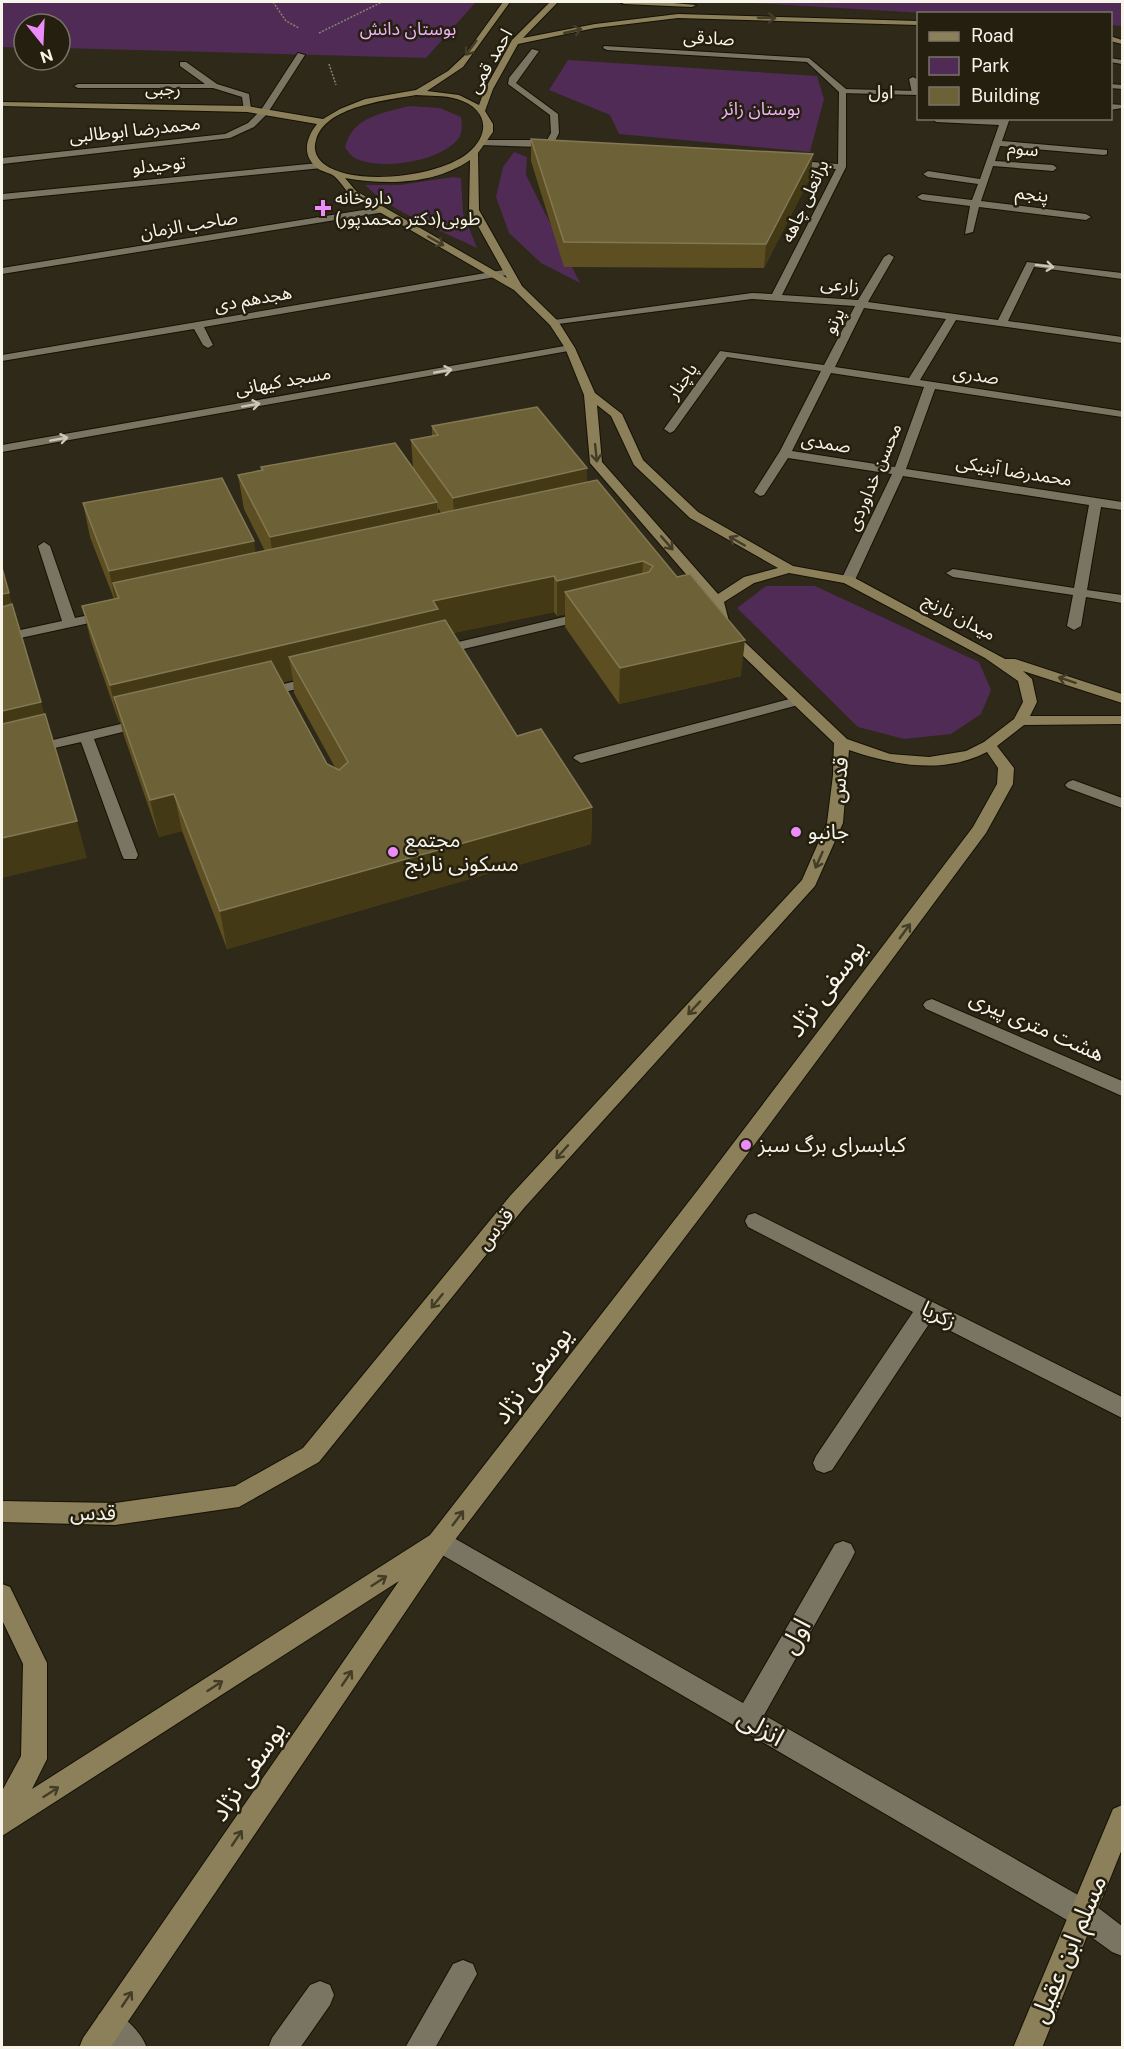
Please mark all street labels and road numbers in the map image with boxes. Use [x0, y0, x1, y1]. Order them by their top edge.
street label: احمد قمی [463, 25, 517, 97]
street label: صادقی [683, 26, 735, 50]
street label: رجبی [145, 78, 181, 100]
street label: اول [868, 81, 894, 103]
street label: محمدرضا ابوطالبی [68, 112, 202, 148]
street label: سوم [1006, 137, 1040, 164]
street label: توحیدلو [131, 151, 187, 179]
street label: براتعلی چاهه [776, 156, 834, 246]
street label: پنجم [1014, 181, 1050, 209]
street label: صاحب الزمان [139, 206, 239, 244]
street label: زارعی [820, 272, 860, 298]
street label: هجدهم دی [212, 281, 294, 319]
street label: پرتو [818, 305, 850, 338]
street label: پاچنار [661, 359, 702, 404]
street label: صدری [952, 361, 1000, 389]
street label: مسجد کیهانی [233, 362, 333, 400]
street label: محسن خداوردی [841, 420, 907, 534]
street label: صمدی [800, 428, 852, 458]
street label: محمدرضا آبنیکی [954, 451, 1074, 491]
street label: میدان نارنج [918, 589, 999, 647]
street label: قدس [824, 756, 853, 804]
street label: یوسفی نژاد [779, 933, 872, 1043]
street label: هشت متری پیری [966, 985, 1108, 1067]
street label: قدس [470, 1203, 519, 1254]
street label: زکریا [918, 1295, 961, 1334]
street label: یوسفی نژاد [485, 1320, 578, 1430]
street label: قدس [70, 1500, 116, 1525]
street label: اول [772, 1613, 817, 1659]
street label: انزلی [732, 1701, 790, 1752]
street label: یوسفی نژاد [203, 1715, 292, 1827]
street label: مسلم ابن عقیل [1022, 1870, 1117, 2029]

